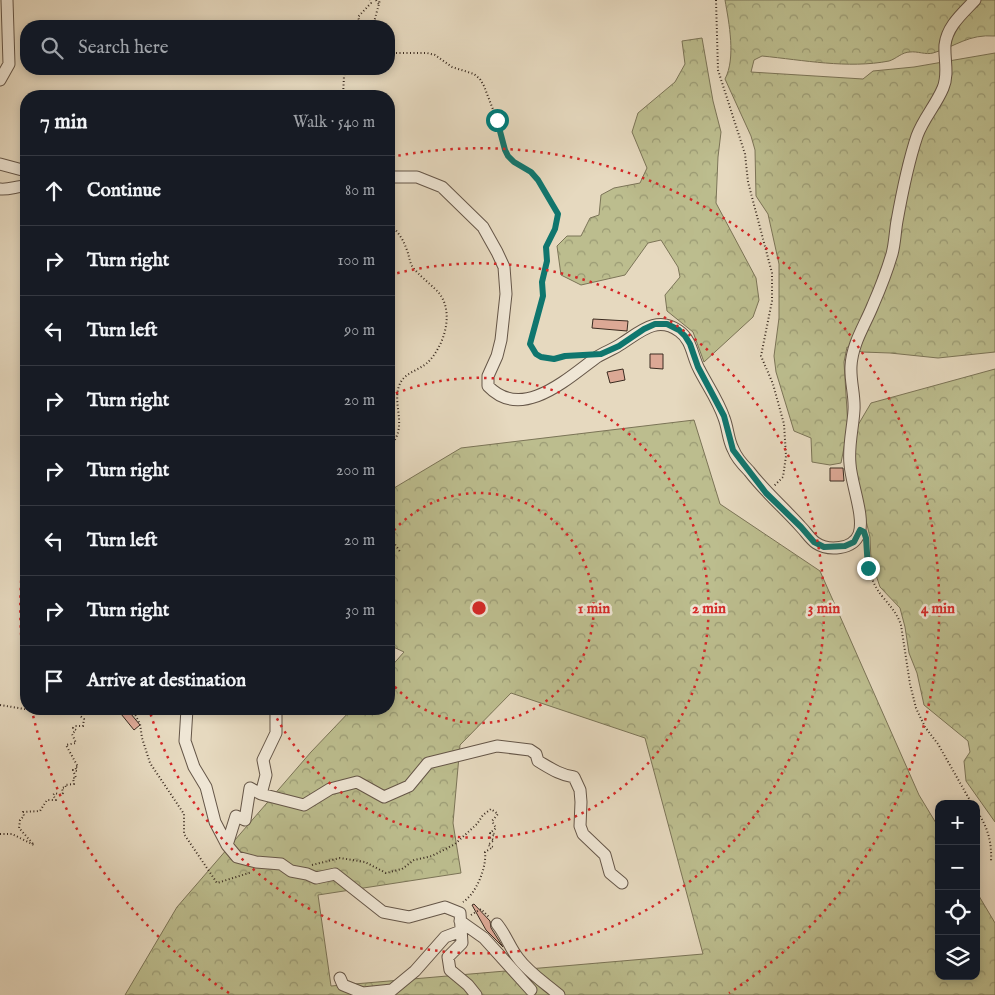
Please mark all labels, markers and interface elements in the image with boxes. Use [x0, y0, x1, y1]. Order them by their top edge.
search box [20, 20, 395, 75]
icon: search [38, 34, 66, 62]
text: Search here [78, 36, 169, 60]
text: 7 min [40, 109, 87, 136]
route start [486, 109, 509, 132]
text: Walk · 540 m [293, 113, 375, 133]
icon: ahead [40, 177, 68, 205]
text: Continue [87, 179, 161, 203]
text: 80 m [345, 181, 375, 201]
icon: right [40, 247, 68, 275]
text: Turn right [87, 249, 169, 273]
text: 100 m [338, 251, 375, 271]
icon: left [40, 317, 68, 345]
text: Turn left [87, 319, 158, 343]
text: 90 m [344, 321, 375, 341]
icon: right [40, 387, 68, 415]
text: Turn right [87, 389, 169, 413]
text: 20 m [344, 391, 375, 411]
icon: right [40, 457, 68, 485]
text: Turn right [87, 459, 169, 483]
text: 200 m [336, 461, 375, 481]
icon: left [40, 527, 68, 555]
text: Turn left [87, 529, 158, 553]
text: 20 m [344, 531, 375, 551]
route end [857, 557, 880, 580]
icon: right [40, 597, 68, 625]
text: Turn right [87, 599, 169, 623]
centre of rings [470, 599, 488, 617]
text: 1 min [578, 599, 610, 618]
text: 2 min [692, 599, 726, 618]
text: 3 min [808, 599, 840, 618]
text: 4 min [921, 599, 955, 618]
text: 30 m [345, 601, 375, 621]
icon: arrive [40, 667, 68, 695]
text: Arrive at destination [87, 669, 246, 693]
map controls [935, 800, 980, 980]
button: + [935, 800, 980, 845]
button: − [935, 845, 980, 890]
button: locate [935, 890, 980, 935]
button: layers [935, 935, 980, 980]

